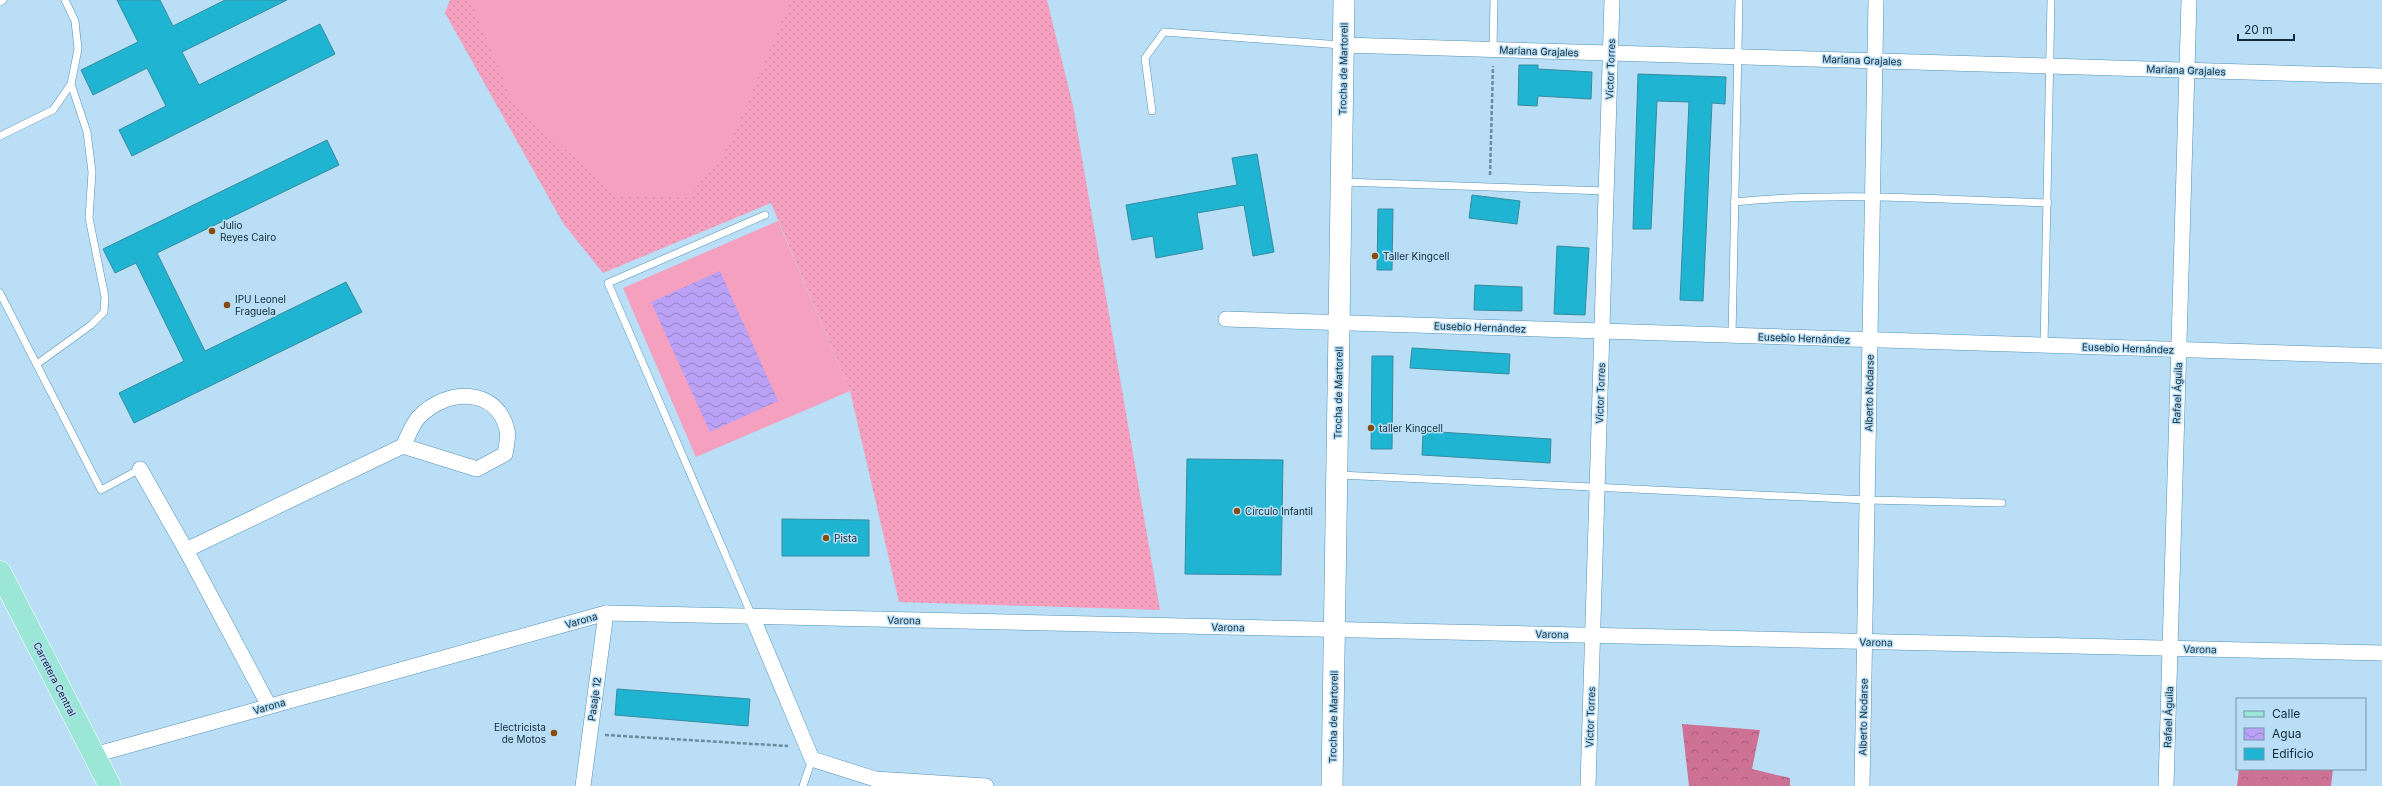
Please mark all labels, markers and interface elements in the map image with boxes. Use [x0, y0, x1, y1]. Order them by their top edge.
scale bar [2238, 16, 2294, 42]
text: 20 m [2244, 22, 2273, 37]
street label: Trocha de Martorell [1336, 23, 1350, 115]
street label: Víctor Torres [1603, 38, 1617, 100]
street label: Mariana Grajales [1499, 44, 1579, 58]
street label: Mariana Grajales [1822, 53, 1902, 67]
street label: Mariana Grajales [2146, 63, 2226, 77]
place label: Julio Reyes Cairo [220, 219, 276, 243]
marker: Julio Reyes Cairo [207, 226, 217, 236]
place label: Taller Kingcell [1383, 250, 1449, 262]
marker: Taller Kingcell [1370, 251, 1380, 261]
place label: IPU Leonel Fraguela [235, 293, 286, 317]
marker: IPU Leonel Fraguela [222, 300, 232, 310]
street label: Eusebio Hernández [1434, 319, 1526, 335]
street label: Eusebio Hernández [1758, 330, 1850, 346]
street label: Eusebio Hernández [2082, 340, 2174, 356]
street label: Trocha de Martorell [1331, 347, 1345, 439]
street label: Alberto Nodarse [1862, 354, 1876, 432]
street label: Víctor Torres [1593, 362, 1607, 424]
street label: Rafael Águila [2169, 362, 2184, 424]
place label: taller Kingcell [1379, 422, 1443, 434]
marker: taller Kingcell [1366, 423, 1376, 433]
place label: Círculo Infantil [1245, 505, 1313, 517]
marker: Círculo Infantil [1232, 506, 1242, 516]
place label: Pista [834, 532, 857, 544]
marker: Pista [821, 533, 831, 543]
street label: Varona [563, 610, 599, 630]
street label: Varona [887, 614, 921, 626]
street label: Varona [1211, 621, 1245, 633]
street label: Varona [1535, 628, 1569, 640]
street label: Varona [1859, 636, 1893, 648]
street label: Carretera Central [31, 640, 79, 718]
street label: Varona [2183, 643, 2217, 655]
street label: Trocha de Martorell [1326, 671, 1340, 763]
street label: Pasaje 12 [585, 676, 603, 722]
street label: Alberto Nodarse [1856, 678, 1870, 756]
street label: Víctor Torres [1583, 686, 1597, 748]
street label: Rafael Águila [2160, 686, 2175, 748]
street label: Varona [251, 696, 287, 716]
legend [2236, 698, 2366, 770]
text: Calle [2272, 706, 2300, 721]
place label: Electricista de Motos [494, 721, 546, 745]
text: Agua [2272, 726, 2301, 741]
marker: Electricista de Motos [549, 728, 559, 738]
text: Edificio [2272, 746, 2314, 761]

